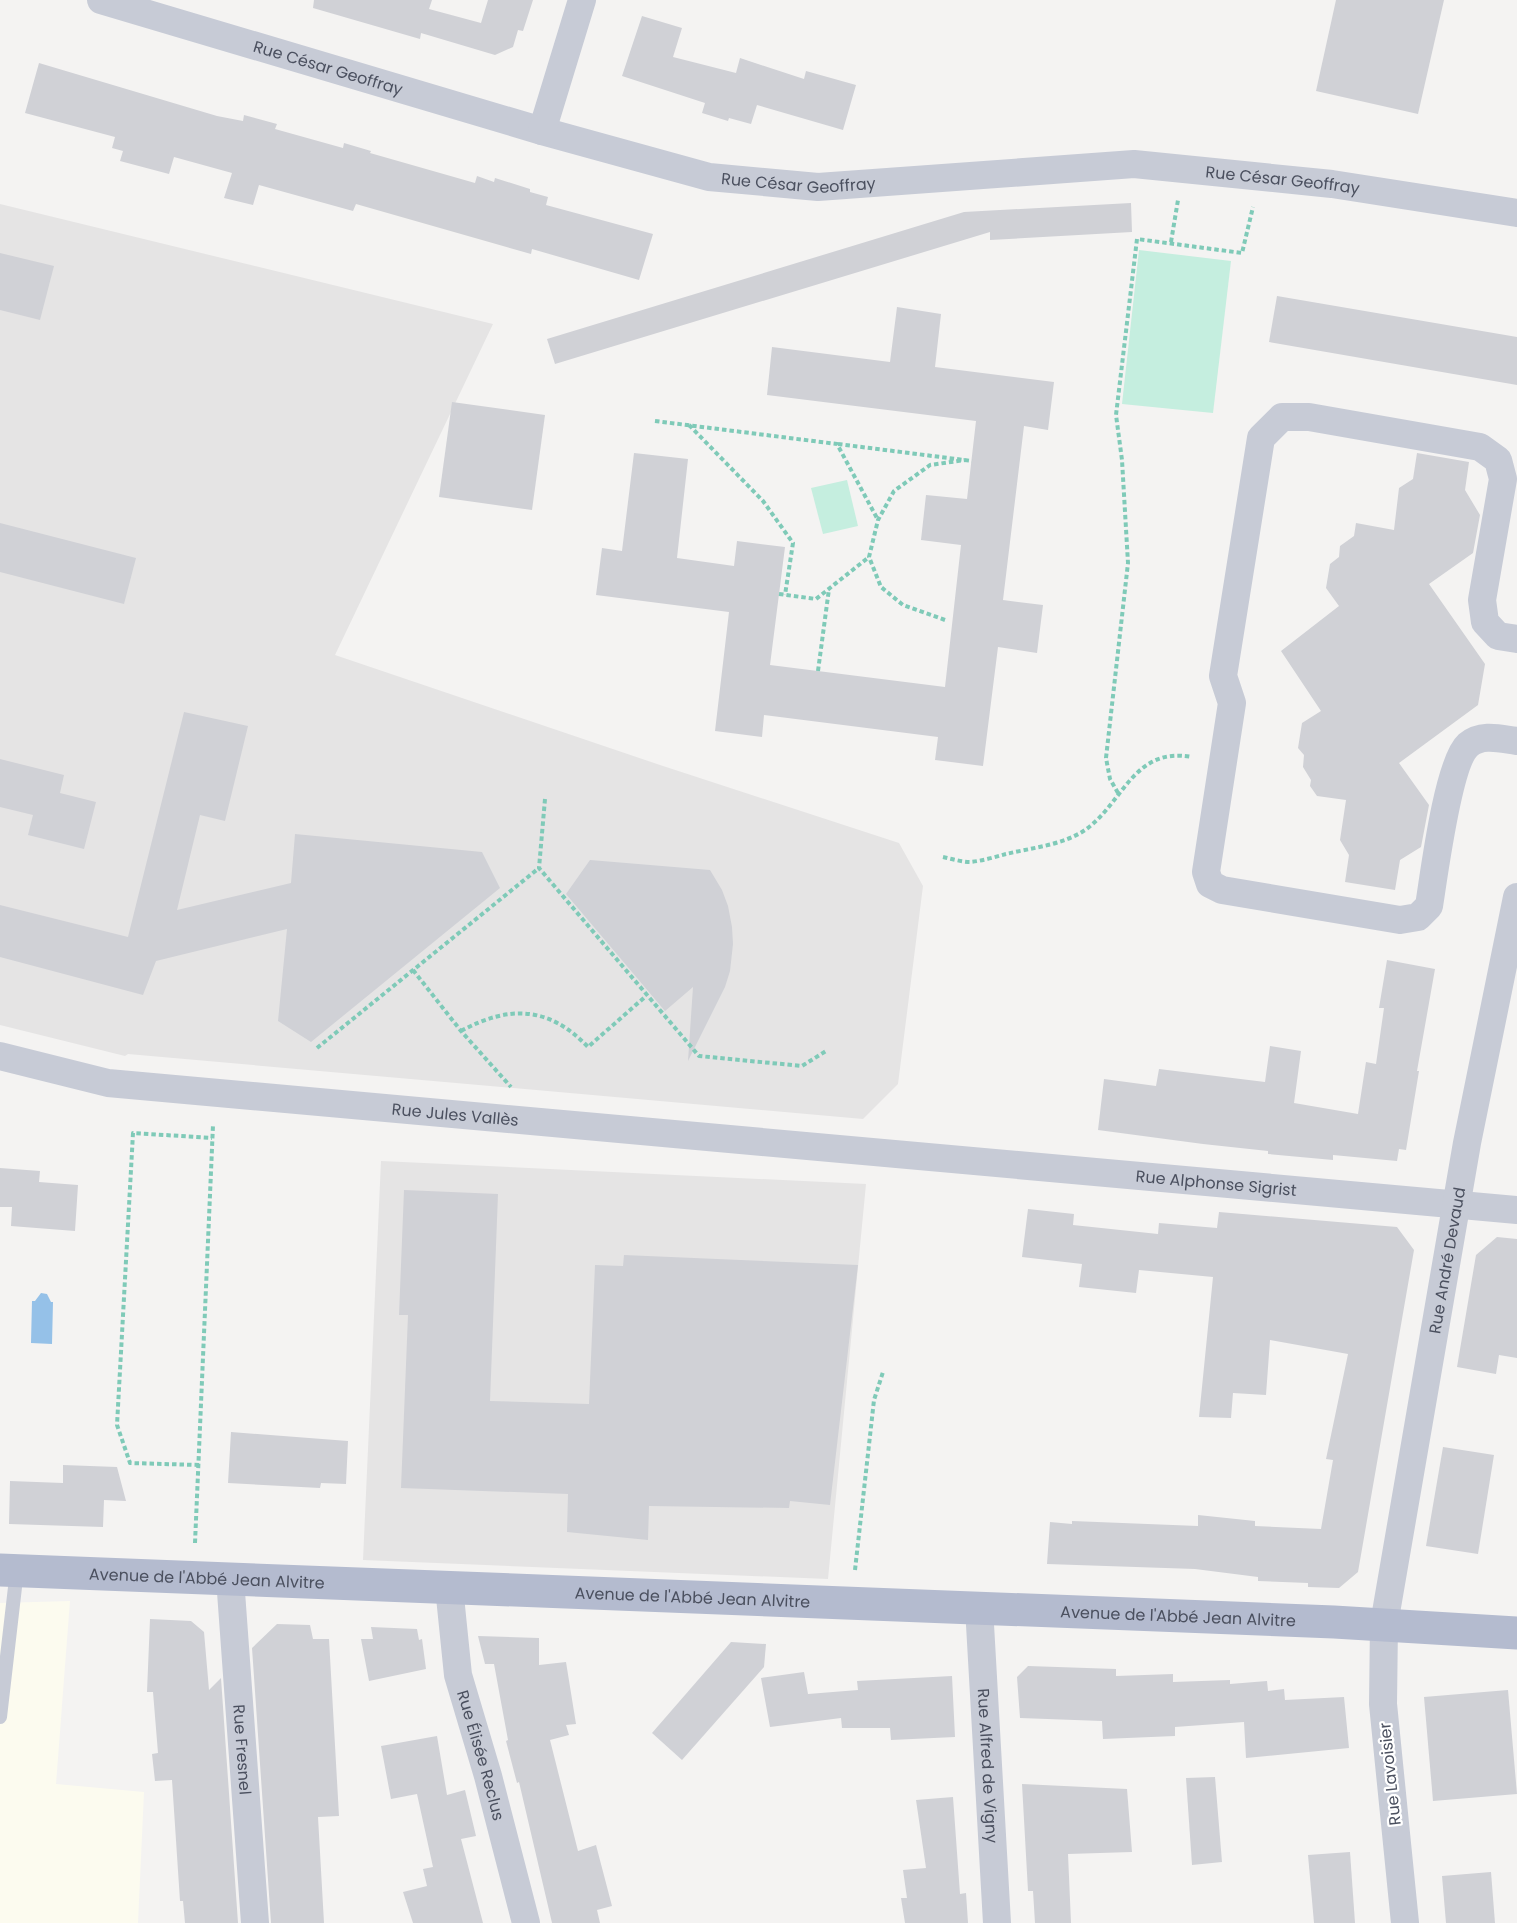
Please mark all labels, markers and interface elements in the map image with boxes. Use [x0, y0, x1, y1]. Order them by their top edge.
street label: Rue César Geoffray [251, 34, 406, 101]
street label: Rue César Geoffray [1204, 160, 1361, 200]
street label: Rue César Geoffray [720, 167, 876, 199]
street label: Rue Jules Vallès [391, 1097, 520, 1131]
street label: Rue Alphonse Sigrist [1135, 1164, 1298, 1202]
street label: Rue André Devaud [1423, 1185, 1471, 1336]
street label: Avenue de l'Abbé Jean Alvitre [89, 1562, 325, 1594]
street label: Avenue de l'Abbé Jean Alvitre [574, 1581, 811, 1613]
street label: Avenue de l'Abbé Jean Alvitre [1060, 1600, 1296, 1632]
street label: Rue Élisée Reclus [452, 1687, 511, 1823]
street label: Rue Alfred de Vigny [972, 1688, 1004, 1844]
street label: Rue Fresnel [228, 1704, 257, 1796]
street label: Rue Lavoisier [1373, 1721, 1407, 1827]

